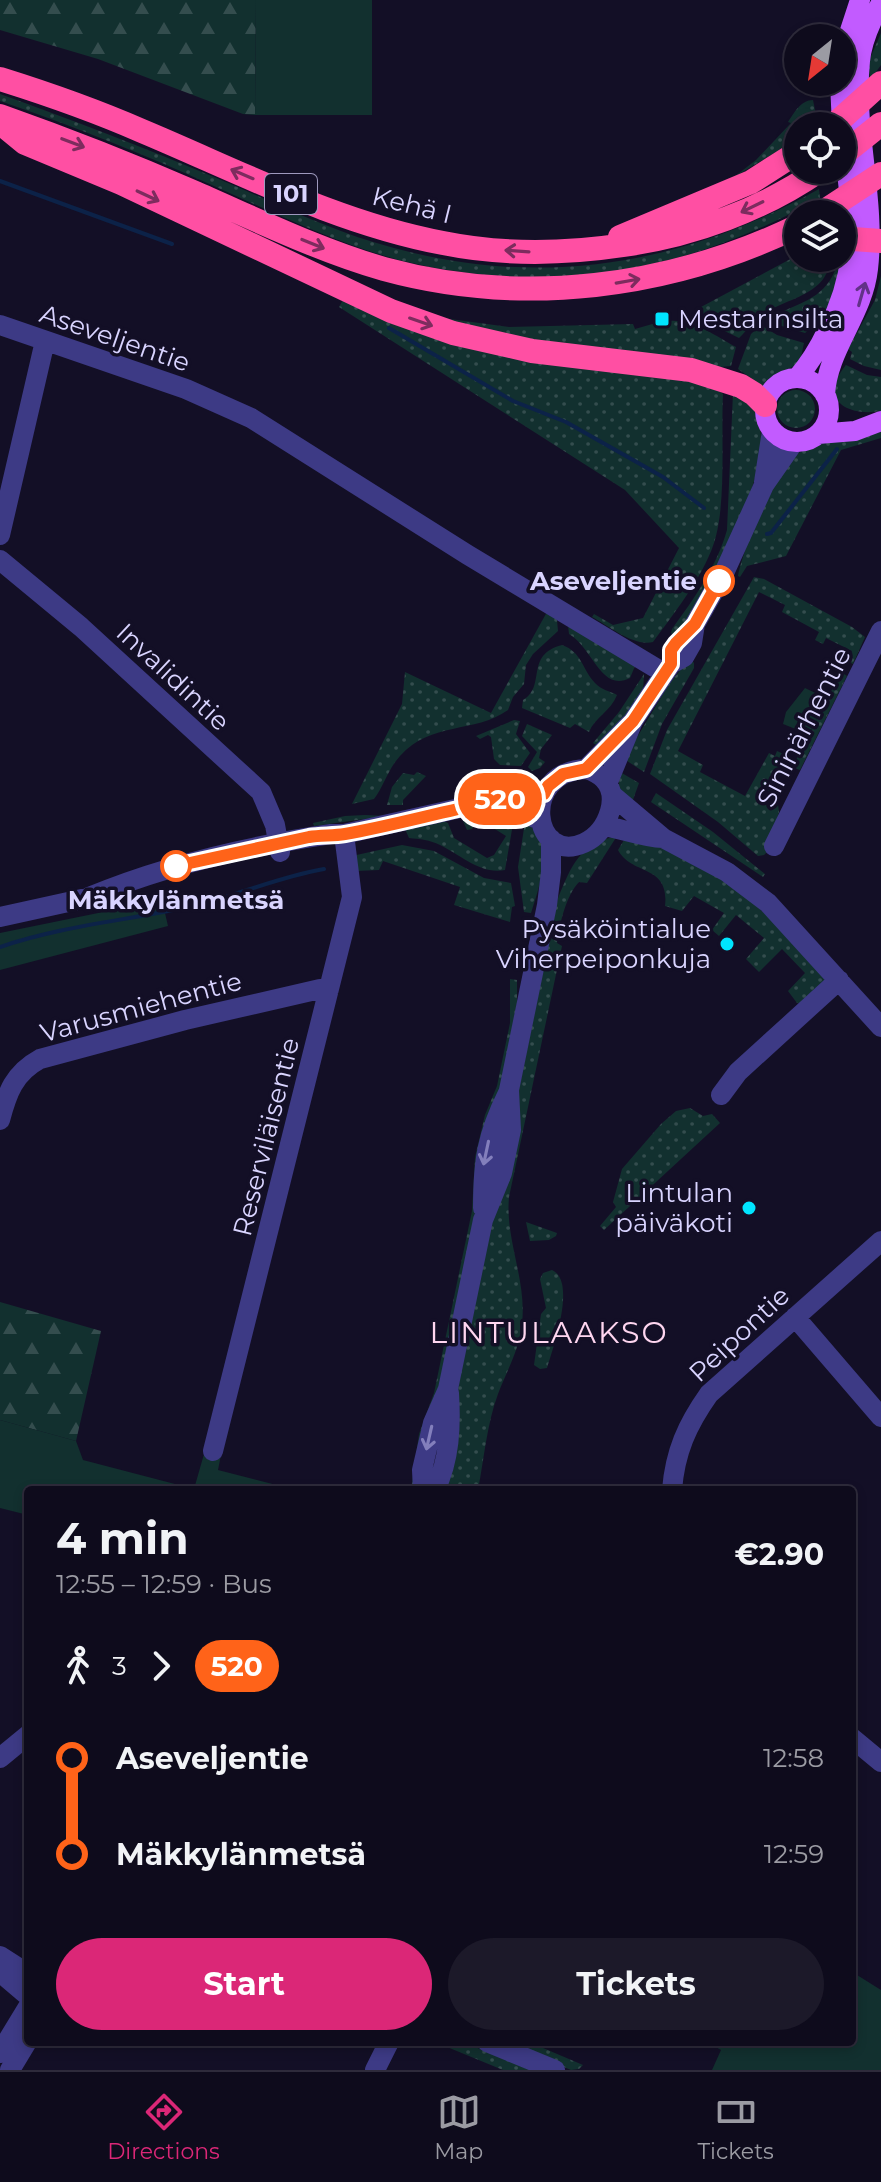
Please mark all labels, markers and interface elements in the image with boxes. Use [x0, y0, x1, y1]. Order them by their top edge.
north arrow [784, 24, 856, 96]
map controls [784, 24, 856, 272]
button: locate [784, 112, 856, 184]
one-way arrow [61, 137, 85, 151]
one-way arrow [230, 166, 255, 180]
road number: 101 [265, 174, 317, 214]
street label: Kehä I [369, 180, 455, 230]
one-way arrow [136, 189, 160, 204]
one-way arrow [740, 200, 764, 215]
button: layers [784, 200, 856, 272]
one-way arrow [300, 238, 325, 252]
one-way arrow [504, 243, 531, 258]
one-way arrow [615, 273, 640, 288]
one-way arrow [856, 282, 871, 307]
street label: Aseveljentie [36, 297, 194, 379]
place label: Mestarinsilta [678, 303, 843, 335]
marker: Mestarinsilta [653, 310, 671, 328]
one-way arrow [409, 315, 434, 330]
place label: Aseveljentie [529, 565, 697, 597]
marker: Aseveljentie [704, 566, 734, 596]
street label: Invalidintie [110, 616, 236, 738]
street label: Sininärhentie [750, 642, 858, 812]
line badge: 520 [454, 773, 546, 825]
text: 520 [474, 782, 526, 816]
marker: Mäkkylänmetsä [161, 851, 191, 881]
place label: Mäkkylänmetsä [68, 884, 284, 916]
place label: Pysäköintialue Viherpeiponkuja [496, 913, 711, 975]
marker: Pysäköintialue Viherpeiponkuja [718, 935, 736, 953]
street label: Varusmiehentie [37, 965, 245, 1049]
street label: Reserviläisentie [226, 1034, 306, 1240]
one-way arrow [478, 1139, 493, 1165]
place label: Lintulan päiväkoti [615, 1177, 733, 1239]
marker: Lintulan päiväkoti [740, 1199, 758, 1217]
street label: Peipontie [682, 1279, 796, 1389]
district label: LINTULAAKSO [429, 1314, 669, 1351]
one-way arrow [421, 1424, 436, 1450]
text: 4 min [56, 1511, 189, 1565]
text: €2.90 [734, 1536, 824, 1573]
text: 12:55 – 12:59 · Bus [56, 1568, 272, 1600]
icon: walk [56, 1644, 100, 1688]
icon: forward [139, 1644, 183, 1688]
text: 520 [211, 1649, 263, 1683]
text: 3 [112, 1650, 127, 1682]
text: Aseveljentie [116, 1740, 309, 1777]
text: 12:58 [763, 1742, 824, 1774]
text: Mäkkylänmetsä [116, 1836, 366, 1873]
text: 12:59 [764, 1838, 824, 1870]
button: Start [56, 1938, 432, 2030]
button: Tickets [448, 1938, 824, 2030]
tab: Directions [107, 2090, 220, 2165]
tab: Map [434, 2090, 483, 2165]
tab: Tickets [697, 2090, 774, 2165]

